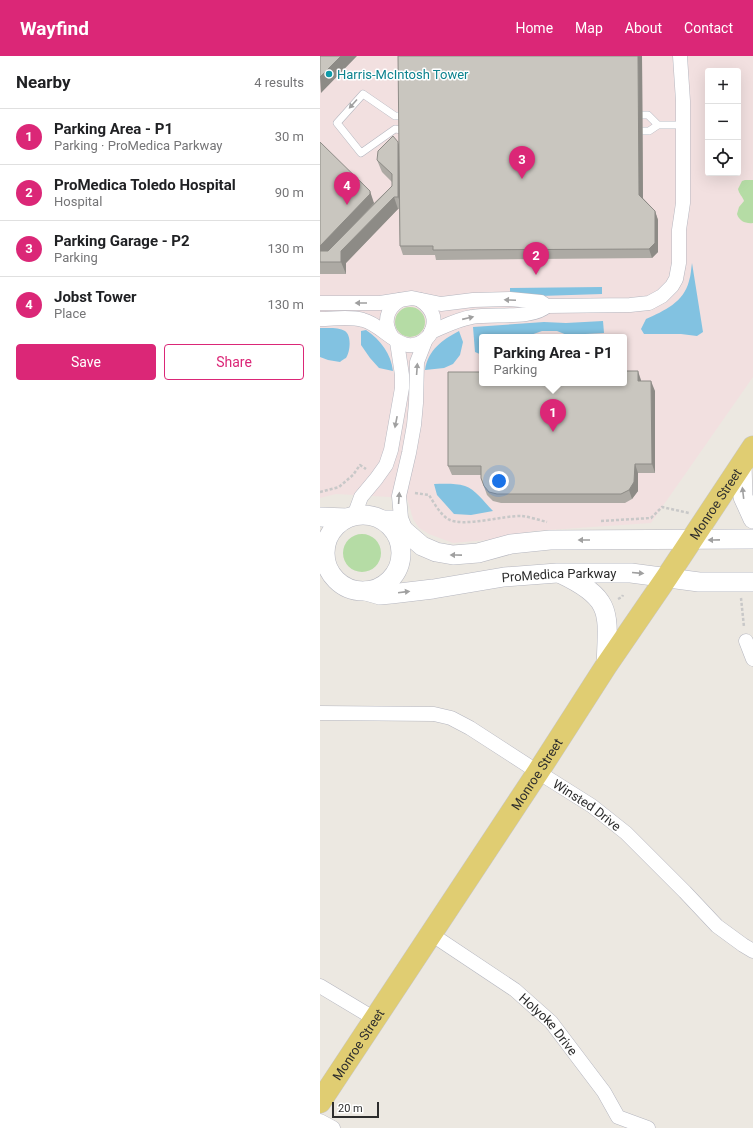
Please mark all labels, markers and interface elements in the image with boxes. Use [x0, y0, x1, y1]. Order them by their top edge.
text: Wayfind [20, 17, 89, 40]
text: Home [515, 20, 553, 36]
text: Map [575, 20, 603, 36]
text: About [625, 20, 662, 36]
text: Contact [684, 20, 733, 36]
place label: Harris-McIntosh Tower [337, 67, 469, 82]
map controls [705, 68, 741, 176]
button: + [705, 68, 741, 104]
marker: Harris-McIntosh Tower [324, 69, 334, 79]
text: Nearby [16, 72, 71, 92]
text: 4 results [254, 75, 304, 90]
one-way arrow [349, 99, 358, 110]
button: − [705, 104, 741, 140]
text: Parking Area - P1 [54, 120, 173, 138]
text: 1 [25, 129, 33, 144]
text: 30 m [275, 129, 304, 144]
text: Parking · ProMedica Parkway [54, 138, 223, 153]
button: locate [705, 140, 741, 176]
pin: 3 [509, 146, 535, 179]
pin: 4 [334, 172, 360, 205]
text: ProMedica Toledo Hospital [54, 176, 236, 194]
text: 2 [25, 185, 33, 200]
text: 90 m [275, 185, 304, 200]
text: Hospital [54, 194, 102, 209]
text: Parking Garage - P2 [54, 232, 190, 250]
text: 3 [25, 241, 33, 256]
text: 130 m [267, 241, 304, 256]
pin: 2 [523, 242, 549, 275]
text: Parking [54, 250, 98, 265]
text: Jobst Tower [54, 288, 137, 306]
text: 4 [25, 297, 33, 312]
text: 130 m [267, 297, 304, 312]
one-way arrow [503, 297, 516, 303]
one-way arrow [354, 300, 367, 306]
text: Place [54, 306, 86, 321]
one-way arrow [462, 314, 474, 320]
popup [479, 334, 627, 386]
button: Save [16, 344, 156, 380]
button: Share [164, 344, 304, 380]
text: Parking Area - P1 [494, 344, 613, 362]
text: Parking [494, 362, 537, 377]
one-way arrow [413, 363, 420, 375]
pin: 1 [540, 399, 566, 432]
one-way arrow [393, 416, 399, 428]
street label: Monroe Street [687, 466, 745, 543]
your location [489, 471, 509, 491]
one-way arrow [740, 486, 746, 499]
one-way arrow [396, 492, 403, 504]
one-way arrow [708, 536, 720, 543]
one-way arrow [577, 537, 590, 543]
one-way arrow [449, 552, 462, 558]
street label: ProMedica Parkway [501, 566, 616, 585]
one-way arrow [632, 570, 644, 577]
one-way arrow [398, 589, 410, 595]
street label: Monroe Street [508, 736, 566, 813]
street label: Winsted Drive [550, 776, 624, 834]
street label: Holyoke Drive [516, 990, 580, 1058]
street label: Monroe Street [330, 1006, 387, 1083]
scale bar [332, 1100, 379, 1119]
text: 20 m [338, 1102, 363, 1115]

